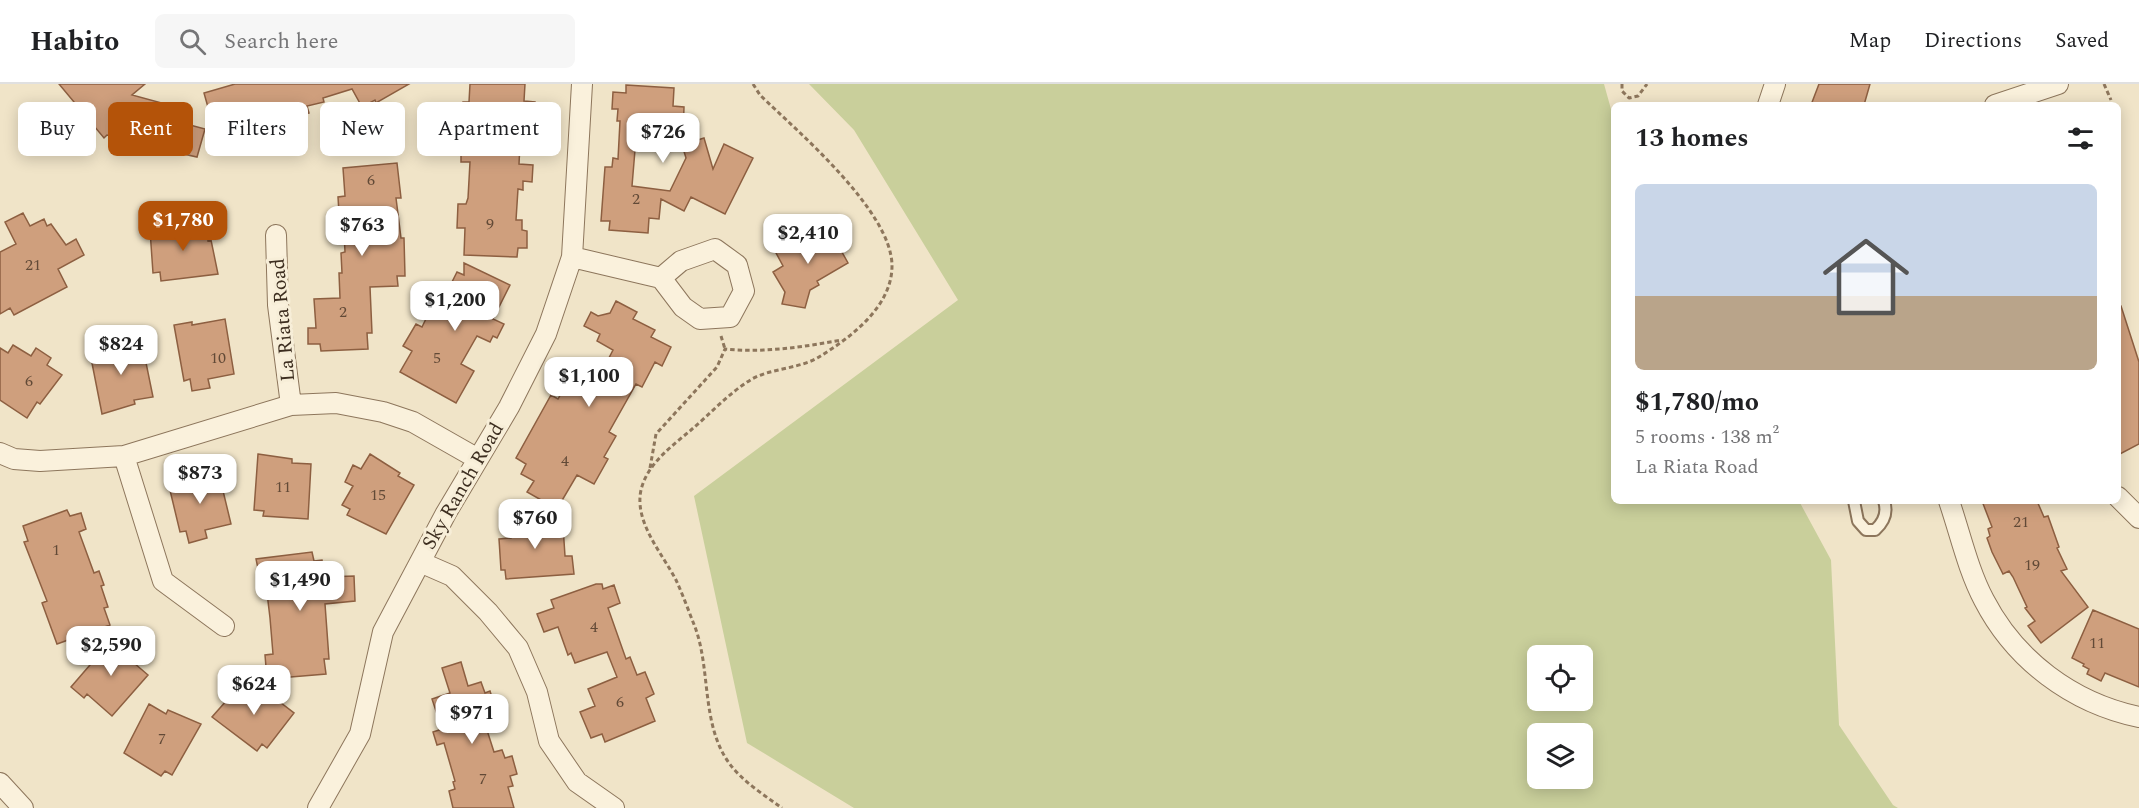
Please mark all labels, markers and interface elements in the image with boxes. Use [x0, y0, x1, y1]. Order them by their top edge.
search box [155, 14, 575, 68]
text: Habito [30, 20, 119, 63]
icon: search [176, 25, 209, 58]
text: Search here [224, 25, 338, 58]
text: Map [1849, 25, 1891, 57]
text: Directions [1924, 25, 2022, 57]
text: Saved [2055, 25, 2109, 57]
chip: Buy [18, 102, 96, 156]
chip: Rent [108, 102, 193, 156]
chip: Filters [205, 102, 308, 156]
chip: New [320, 102, 405, 156]
chip: Apartment [417, 102, 561, 156]
pin: $726 [627, 113, 699, 164]
text: $726 [641, 117, 685, 147]
text: 13 homes [1635, 118, 1749, 158]
icon: filters [2064, 122, 2097, 155]
house number: 6 [367, 168, 375, 192]
house number: 2 [632, 187, 640, 211]
pin: $1,780 [134, 201, 232, 252]
text: $1,780 [152, 205, 214, 235]
pin: $763 [326, 206, 398, 257]
text: $763 [340, 210, 384, 240]
house number: 9 [486, 212, 494, 236]
pin: $2,410 [759, 214, 857, 265]
text: $2,410 [777, 218, 839, 248]
icon: home [1812, 223, 1920, 331]
house number: 21 [25, 253, 41, 277]
street label: La Riata Road [263, 257, 303, 383]
pin: $1,200 [406, 281, 504, 332]
text: $1,200 [424, 285, 486, 315]
house number: 2 [339, 300, 347, 324]
pin: $824 [85, 325, 157, 376]
text: $824 [99, 329, 143, 359]
house number: 10 [210, 346, 226, 370]
house number: 5 [433, 346, 441, 370]
pin: $1,100 [540, 357, 638, 408]
text: $1,100 [558, 361, 620, 391]
house number: 6 [25, 369, 33, 393]
text: $1,780/mo [1635, 382, 1759, 422]
street label: Sky Ranch Road [414, 417, 512, 555]
text: 5 rooms · 138 m² [1635, 422, 1779, 452]
house number: 4 [561, 449, 569, 473]
text: La Riata Road [1635, 452, 1759, 482]
pin: $873 [164, 454, 236, 505]
text: $873 [178, 458, 222, 488]
house number: 11 [275, 475, 291, 499]
house number: 15 [370, 483, 386, 507]
pin: $760 [499, 499, 571, 550]
text: $760 [513, 503, 557, 533]
house number: 21 [2013, 510, 2029, 534]
house number: 1 [52, 538, 60, 562]
house number: 19 [2024, 553, 2040, 577]
pin: $1,490 [251, 561, 349, 612]
text: $1,490 [269, 565, 331, 595]
house number: 4 [590, 615, 598, 639]
pin: $2,590 [62, 626, 160, 677]
text: $2,590 [80, 630, 142, 660]
house number: 11 [2089, 631, 2105, 655]
map controls [1527, 645, 1593, 789]
button: locate [1527, 645, 1593, 711]
pin: $624 [218, 665, 290, 716]
text: $624 [232, 669, 276, 699]
house number: 6 [616, 690, 624, 714]
pin: $971 [436, 694, 508, 745]
text: $971 [450, 698, 494, 728]
button: layers [1527, 723, 1593, 789]
house number: 7 [158, 727, 166, 751]
house number: 7 [479, 767, 487, 791]

